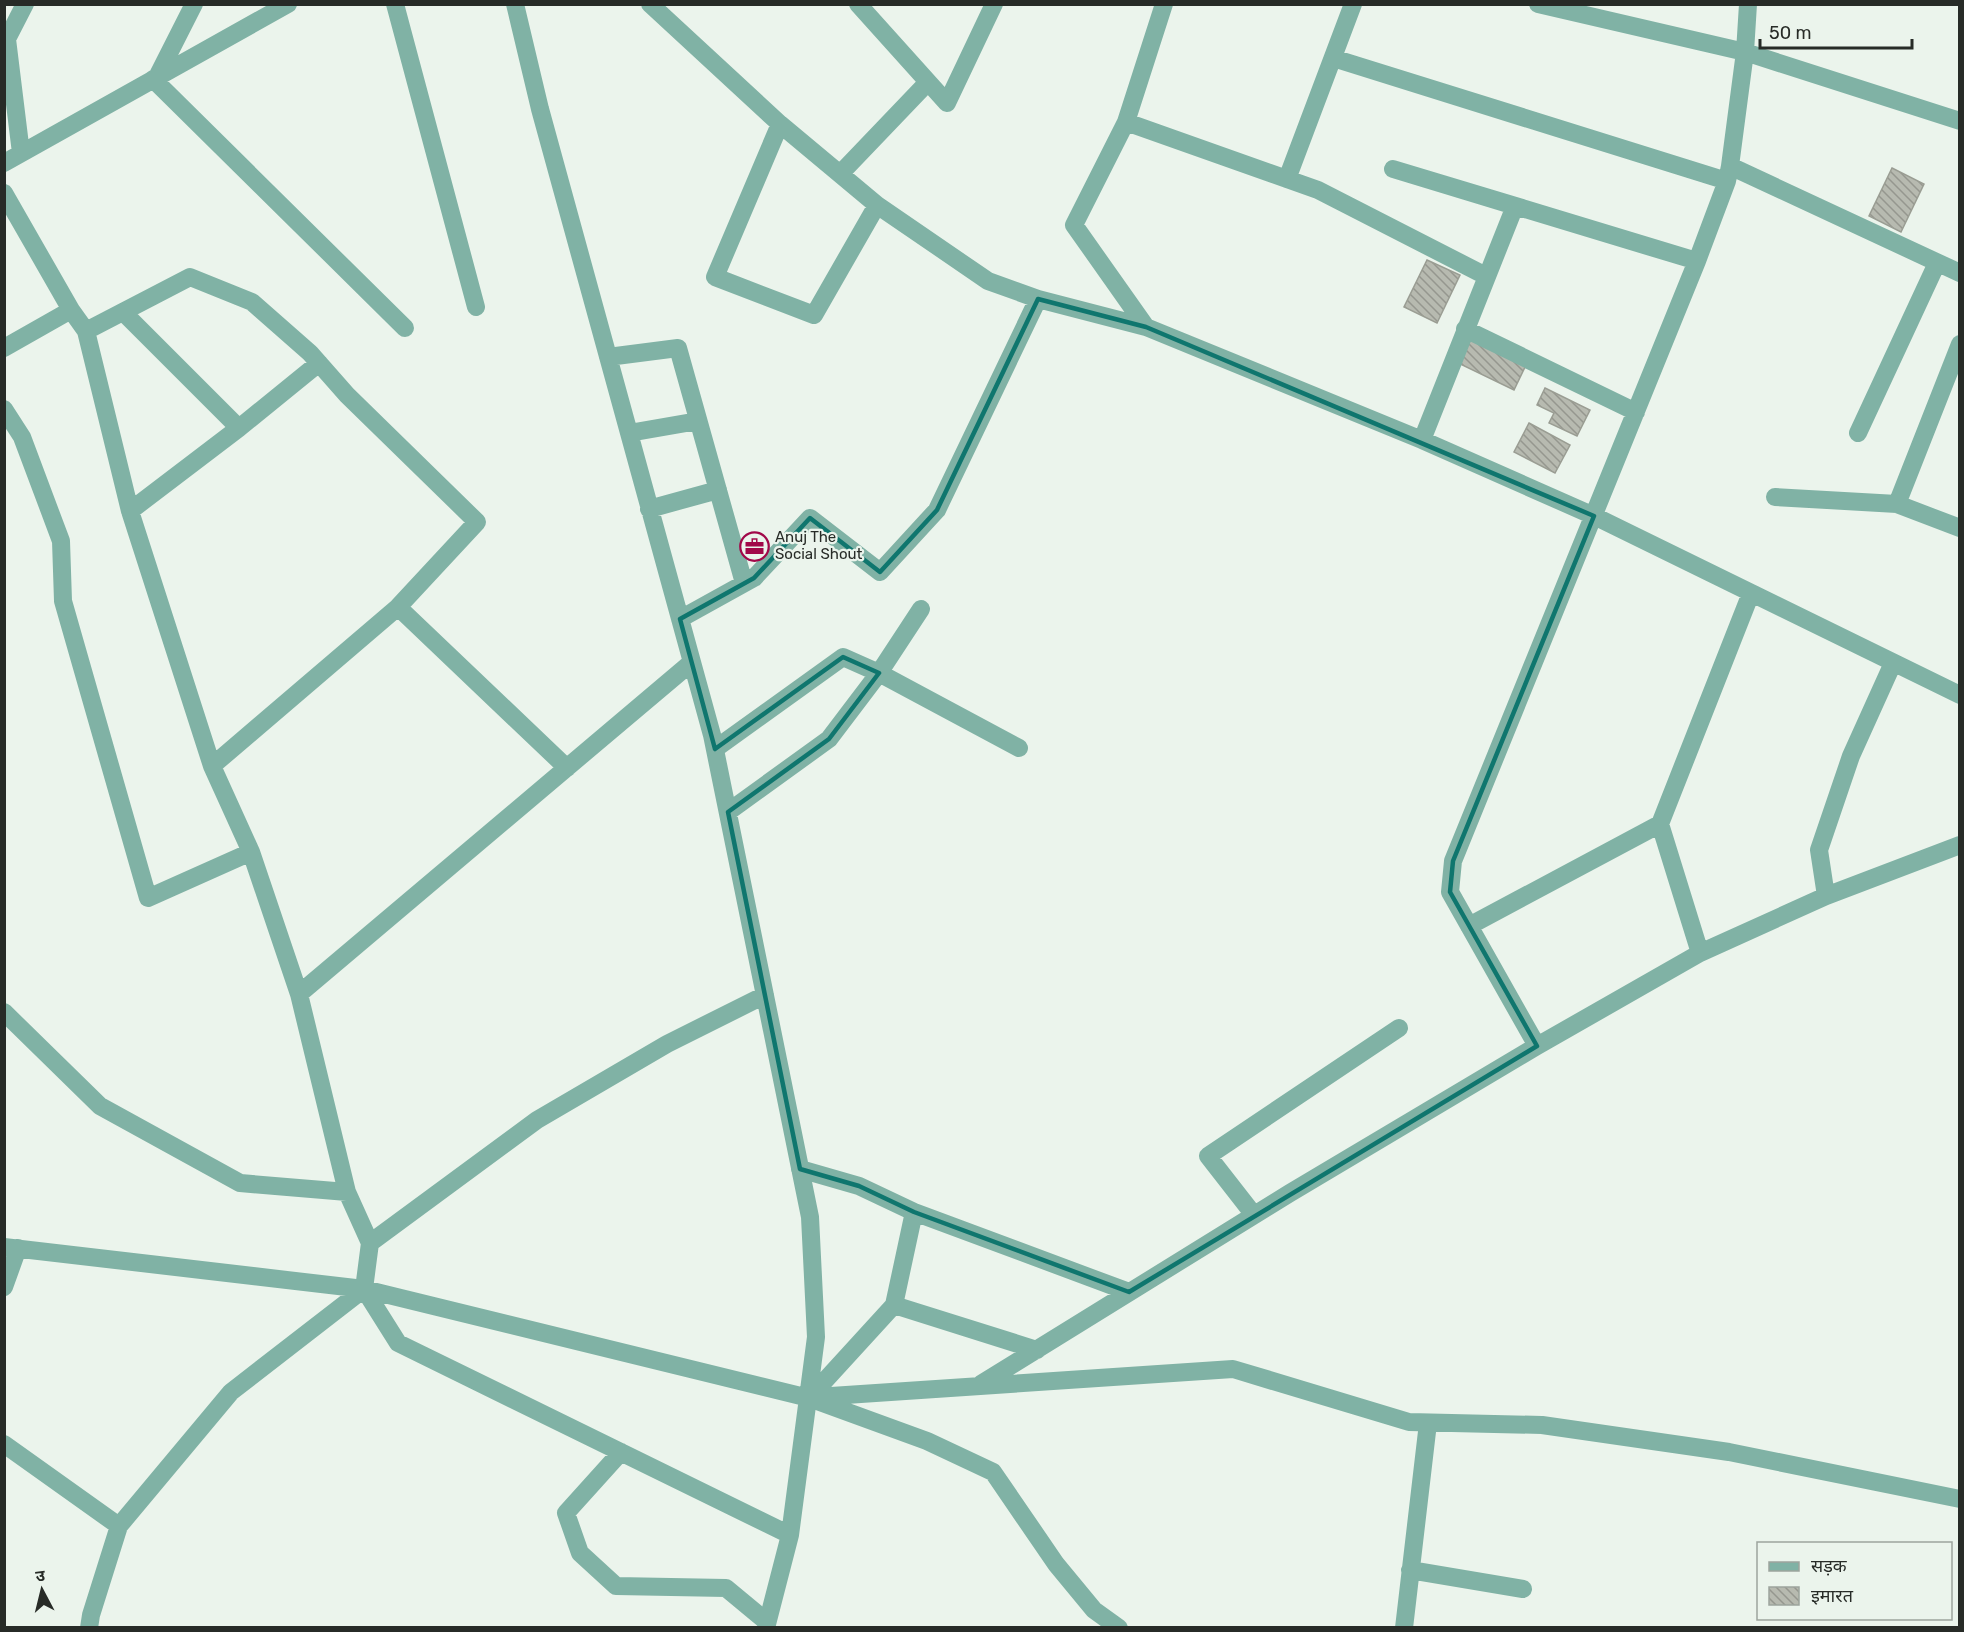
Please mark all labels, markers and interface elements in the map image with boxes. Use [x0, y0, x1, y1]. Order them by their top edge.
scale bar [1760, 12, 1912, 50]
text: 50 m [1769, 22, 1812, 44]
place label: Anuj The Social Shout [775, 528, 863, 563]
office icon: Anuj The Social Shout [738, 530, 770, 562]
legend [1757, 1542, 1952, 1620]
text: सड़क [1811, 1555, 1848, 1577]
north arrow [12, 1560, 72, 1620]
text: उ [34, 1566, 47, 1586]
text: इमारत [1811, 1585, 1854, 1607]

